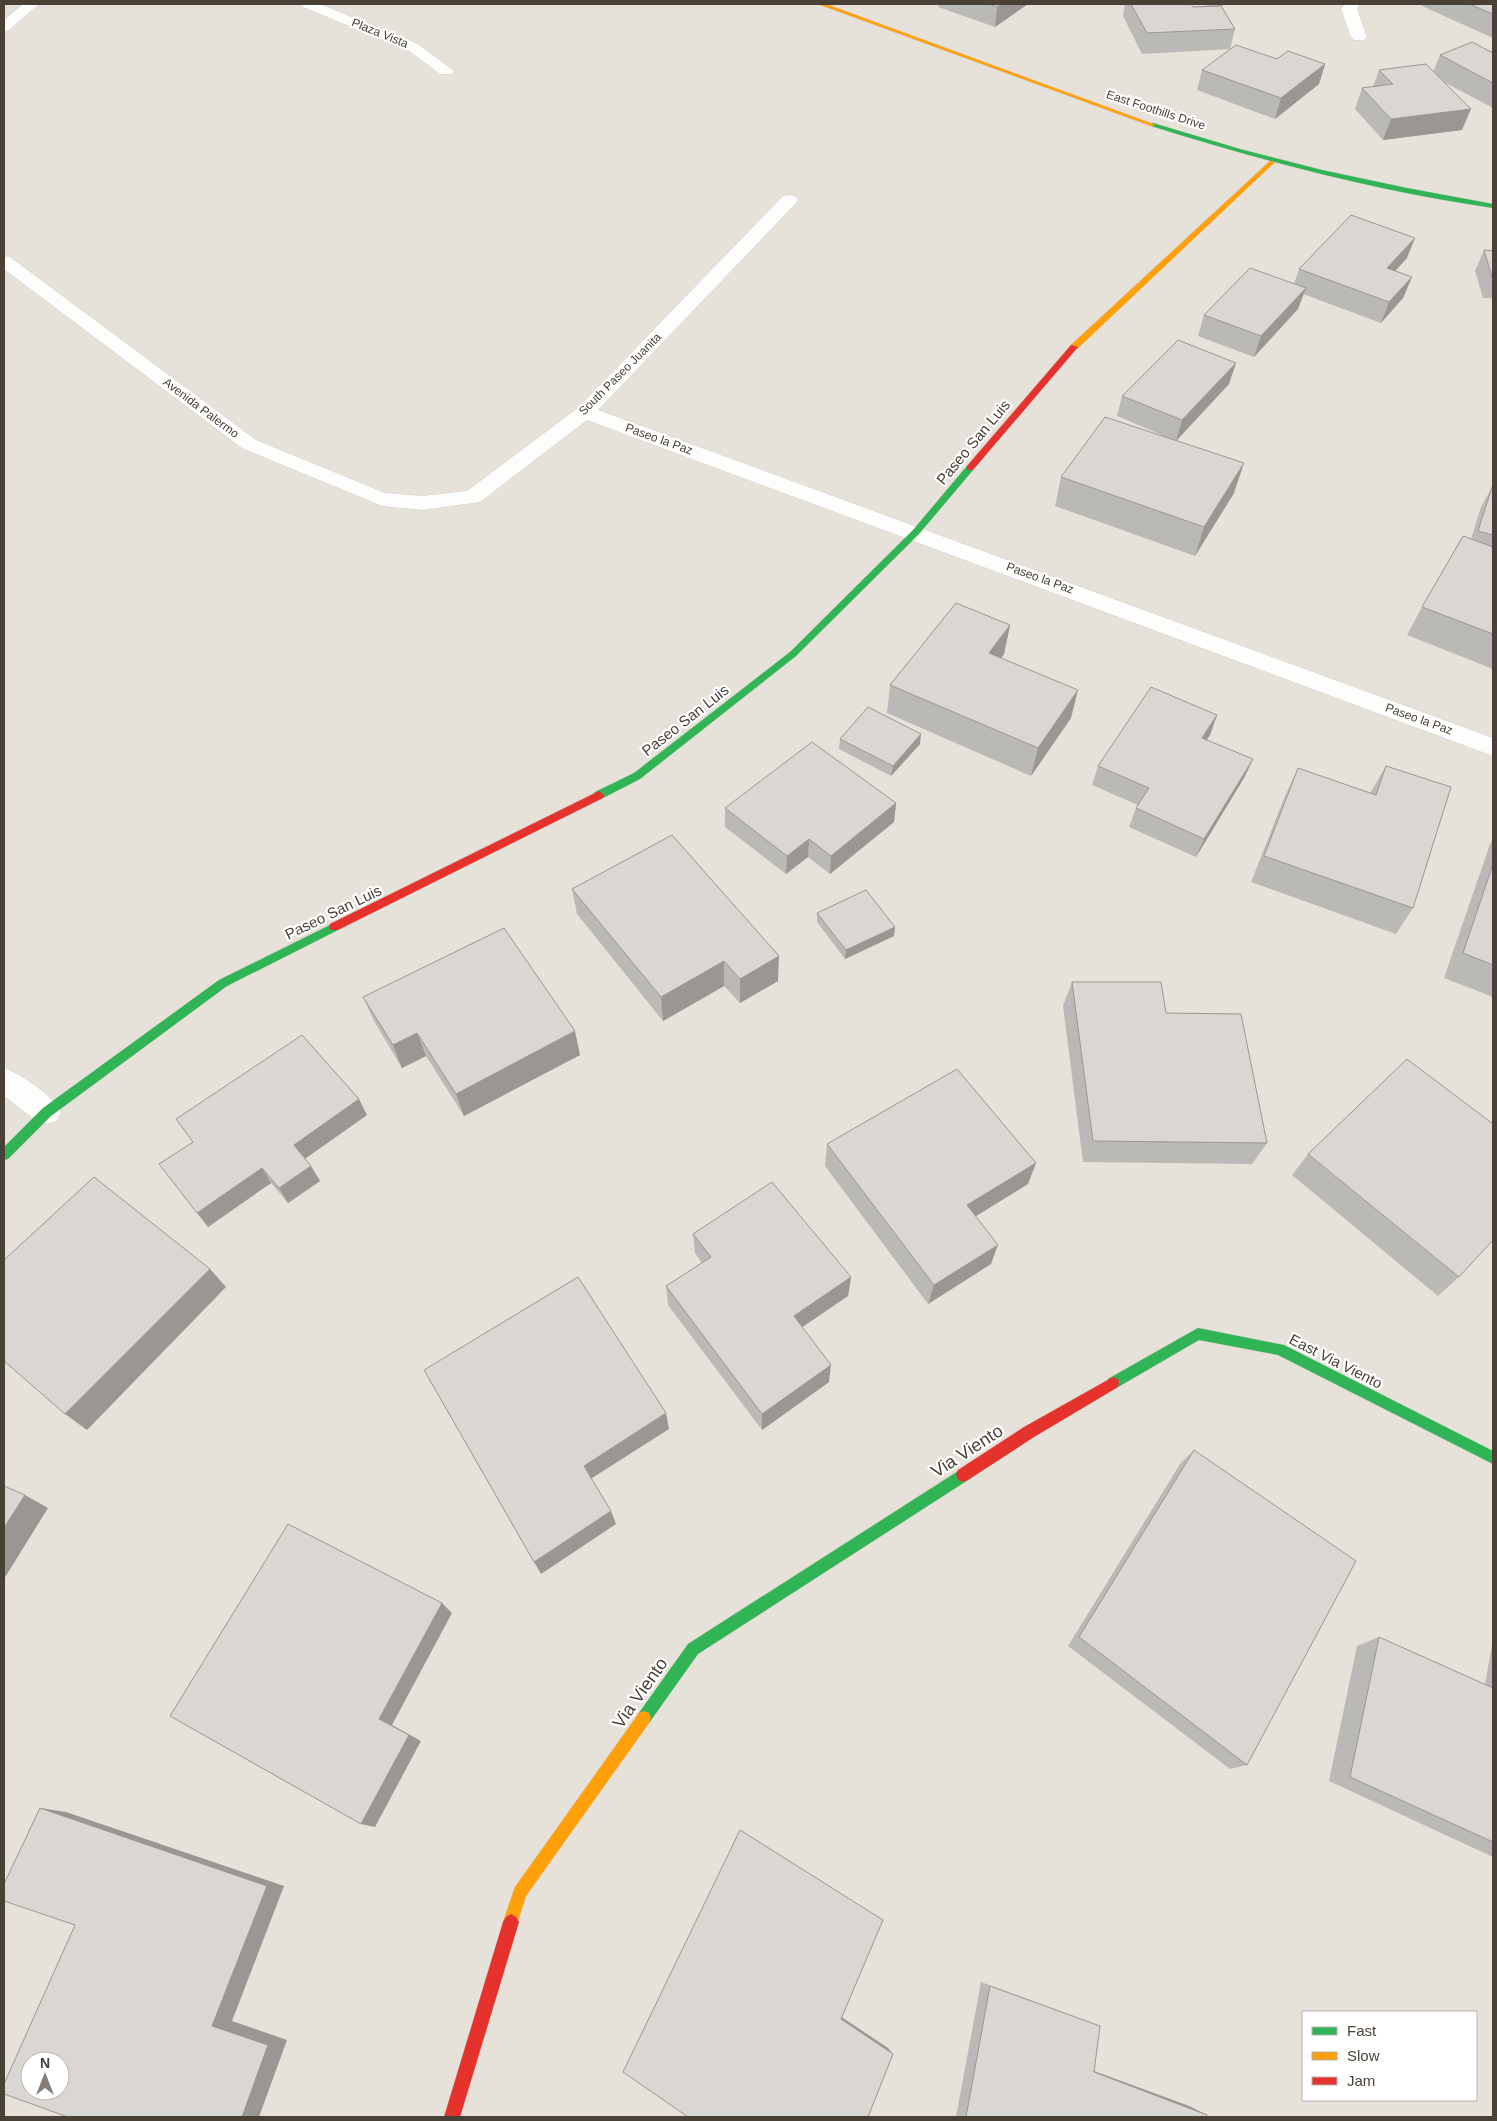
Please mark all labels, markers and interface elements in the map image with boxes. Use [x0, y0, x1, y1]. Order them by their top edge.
street label: Plaza Vista [350, 15, 411, 51]
street label: East Foothills Drive [1105, 87, 1208, 133]
street label: South Paseo Juanita [576, 330, 664, 418]
street label: Avenida Palermo [160, 375, 242, 441]
street label: Paseo San Luis [933, 396, 1013, 488]
street label: Paseo la Paz [623, 420, 695, 458]
street label: Paseo la Paz [1004, 559, 1076, 597]
street label: Paseo San Luis [638, 681, 732, 759]
street label: Paseo la Paz [1383, 700, 1455, 738]
street label: Paseo San Luis [282, 881, 384, 943]
street label: East Via Viento [1287, 1330, 1385, 1392]
street label: Via Viento [927, 1420, 1007, 1482]
street label: Via Viento [608, 1654, 672, 1732]
legend [1302, 2011, 1477, 2101]
text: Fast [1347, 2022, 1377, 2039]
text: Slow [1347, 2047, 1380, 2064]
north arrow [20, 2051, 70, 2101]
text: N [40, 2055, 50, 2071]
text: Jam [1347, 2072, 1375, 2089]

